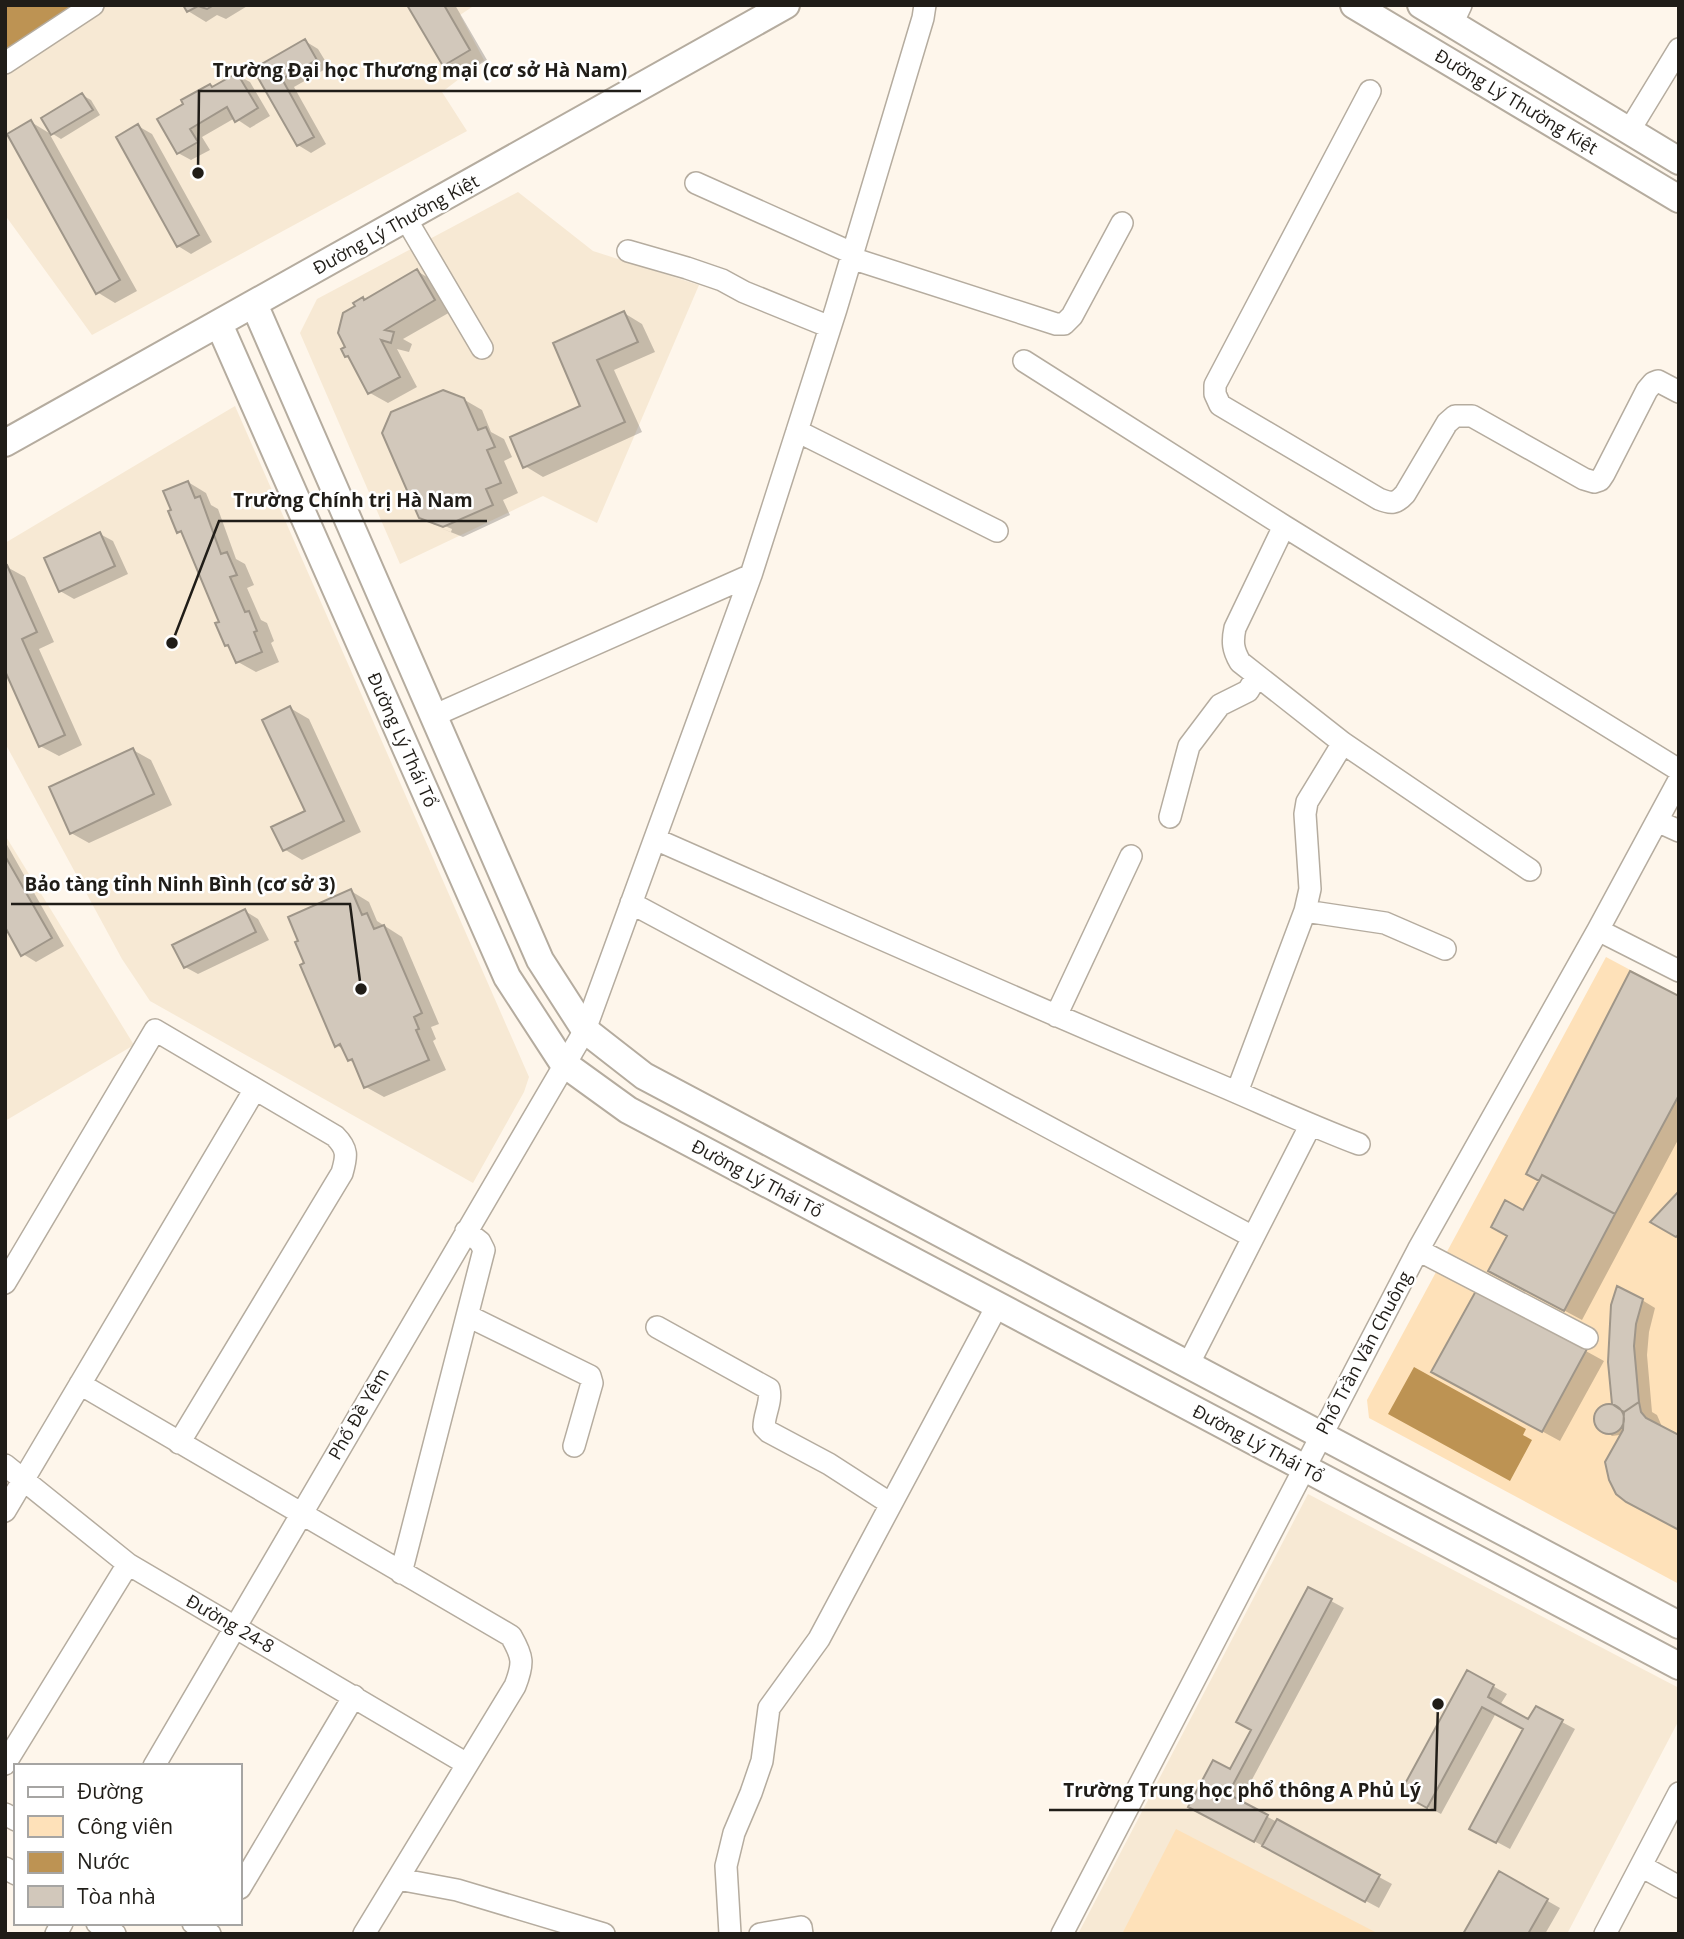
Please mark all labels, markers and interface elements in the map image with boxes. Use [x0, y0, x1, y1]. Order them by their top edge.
street label: Đường Lý Thường Kiệt [1431, 43, 1602, 159]
callout: Trường Đại học Thương mại (cơ sở Hà Nam) [199, 51, 641, 91]
text: Trường Đại học Thương mại (cơ sở Hà Nam) [213, 57, 627, 83]
street label: Đường Lý Thường Kiệt [308, 169, 483, 280]
callout: Trường Chính trị Hà Nam [219, 481, 487, 521]
text: Trường Chính trị Hà Nam [233, 487, 473, 513]
street label: Đường Lý Thái Tổ [362, 668, 443, 811]
callout: Bảo tàng tỉnh Ninh Bình (cơ sở 3) [11, 864, 350, 904]
text: Bảo tàng tỉnh Ninh Bình (cơ sở 3) [24, 871, 336, 897]
street label: Đường Lý Thái Tổ [688, 1133, 827, 1223]
street label: Phố Trần Văn Chuông [1310, 1266, 1417, 1438]
street label: Phố Đề Yêm [322, 1363, 394, 1464]
street label: Đường Lý Thái Tổ [1189, 1398, 1328, 1488]
street label: Đường 24-8 [182, 1588, 279, 1658]
legend [14, 1764, 242, 1925]
callout: Trường Trung học phổ thông A Phủ Lý [1049, 1770, 1435, 1810]
text: Đường [77, 1777, 143, 1805]
text: Trường Trung học phổ thông A Phủ Lý [1063, 1777, 1421, 1803]
text: Công viên [77, 1812, 173, 1840]
text: Nước [77, 1847, 130, 1875]
text: Tòa nhà [77, 1882, 156, 1910]

